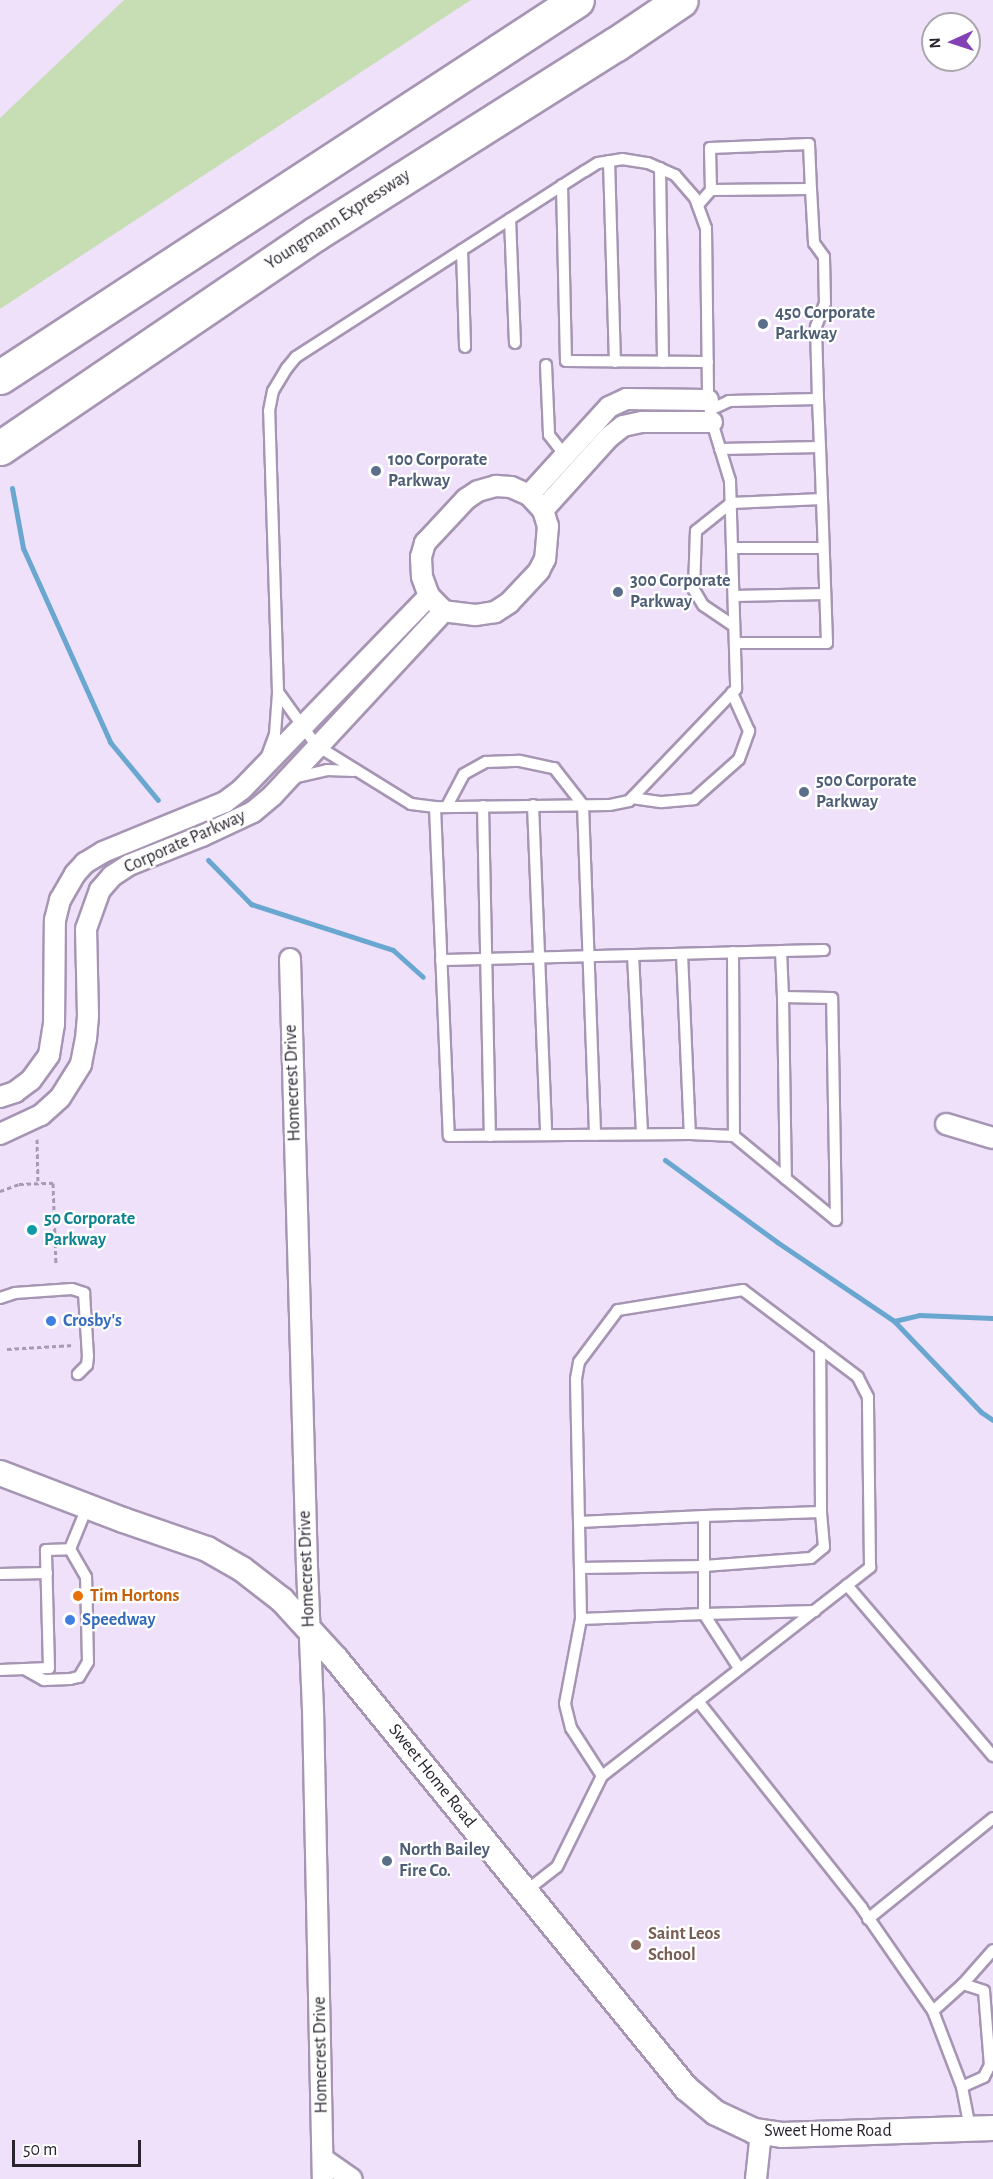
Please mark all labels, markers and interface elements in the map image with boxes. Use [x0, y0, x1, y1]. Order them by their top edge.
north arrow [921, 12, 981, 72]
text: N [927, 37, 943, 49]
street label: Youngmann Expressway [261, 165, 415, 275]
place label: 450 Corporate Parkway [775, 303, 875, 346]
marker: 450 Corporate Parkway [756, 317, 770, 331]
place label: 100 Corporate Parkway [388, 450, 487, 492]
marker: 100 Corporate Parkway [369, 464, 383, 478]
place label: 300 Corporate Parkway [630, 571, 731, 614]
marker: 300 Corporate Parkway [611, 585, 625, 599]
place label: 500 Corporate Parkway [816, 771, 917, 814]
marker: 500 Corporate Parkway [797, 785, 811, 799]
street label: Corporate Parkway [121, 806, 249, 878]
street label: Homecrest Drive [280, 1024, 306, 1142]
place label: 50 Corporate Parkway [44, 1209, 135, 1252]
marker: 50 Corporate Parkway [25, 1223, 39, 1237]
place label: Crosby's [63, 1310, 122, 1332]
marker: Crosby's [44, 1314, 58, 1328]
street label: Homecrest Drive [294, 1510, 320, 1628]
place label: Tim Hortons [90, 1585, 179, 1607]
marker: Tim Hortons [71, 1589, 85, 1603]
place label: Speedway [82, 1609, 156, 1631]
marker: Speedway [63, 1613, 77, 1627]
street label: Sweet Home Road [384, 1720, 480, 1832]
place label: North Bailey Fire Co. [399, 1840, 490, 1882]
marker: North Bailey Fire Co. [380, 1854, 394, 1868]
place label: Saint Leos School [648, 1924, 720, 1966]
marker: Saint Leos School [629, 1938, 643, 1952]
street label: Homecrest Drive [309, 1996, 333, 2114]
street label: Sweet Home Road [764, 2120, 892, 2142]
scale bar [15, 2128, 144, 2166]
text: 50 m [23, 2141, 57, 2159]

